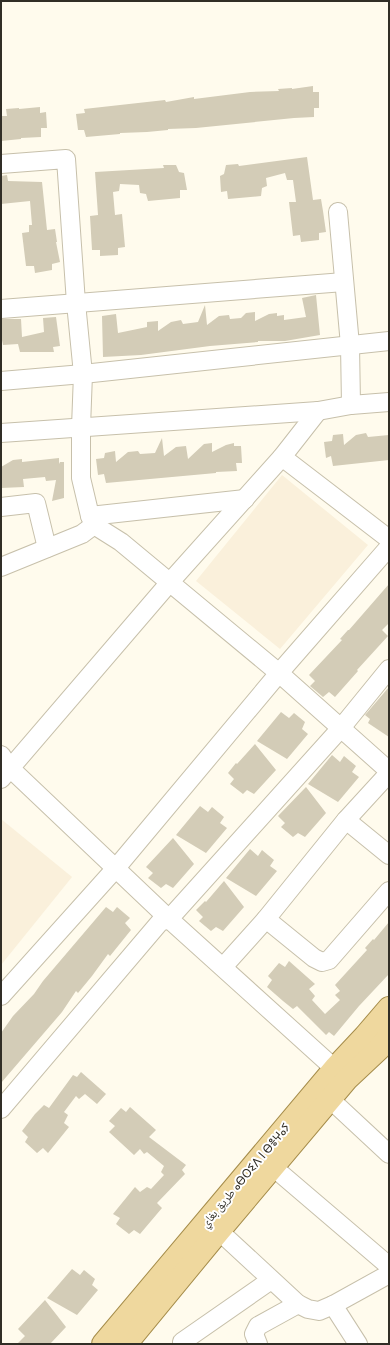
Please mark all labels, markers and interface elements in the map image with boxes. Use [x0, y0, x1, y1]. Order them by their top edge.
street label: طريق بغاي ⴰⴱⵔⵉⴷ ⵏ ⴱⴻⵖⴰⵢ [195, 1119, 295, 1232]

